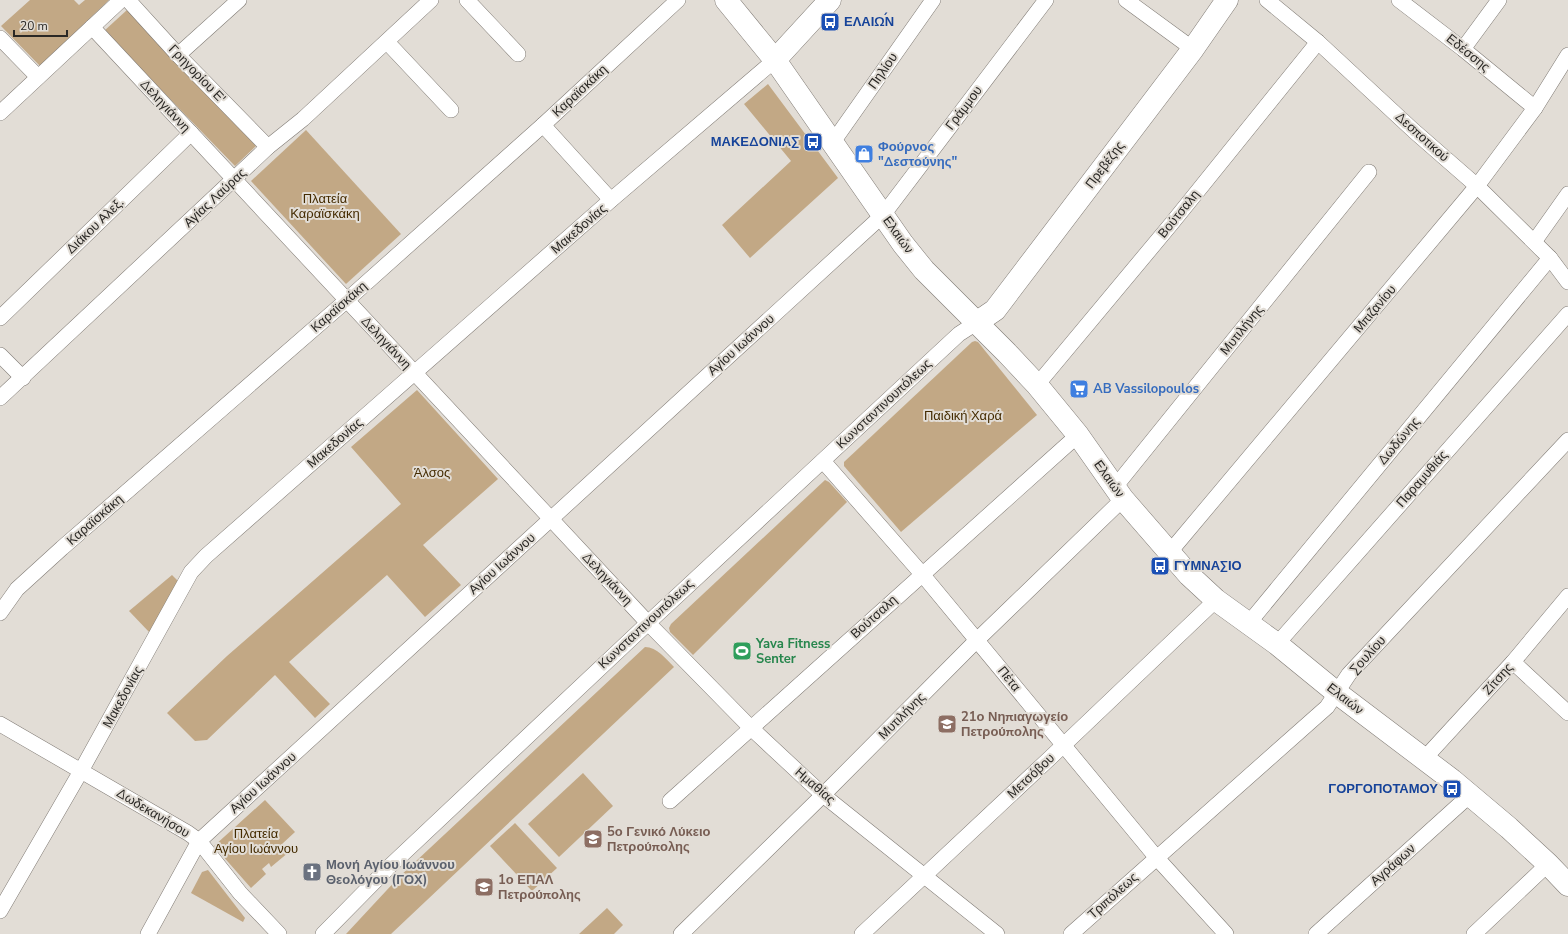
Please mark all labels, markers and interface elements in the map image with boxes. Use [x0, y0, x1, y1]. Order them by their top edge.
bus stop icon: ΕΛΑΙΏΝ [819, 11, 841, 33]
scale bar [14, 12, 67, 38]
place label: ΕΛΑΙΏΝ [844, 12, 894, 31]
text: 20 m [20, 18, 48, 34]
street label: Εδέσσης [1442, 30, 1494, 76]
street label: Γρηγορίου Ε' [164, 41, 230, 107]
street label: Πηλίου [864, 49, 902, 93]
street label: Καραϊσκάκη [548, 61, 612, 121]
street label: Δεληγιάννη [136, 76, 194, 136]
street label: Γράμμου [941, 82, 987, 134]
street label: Δεσποτικού [1391, 108, 1453, 166]
bus stop icon: ΜΑΚΕΔΟΝΙΑΣ [802, 131, 824, 153]
place label: ΜΑΚΕΔΟΝΙΑΣ [711, 133, 799, 151]
place label: Φούρνος "Δεστούνης" [878, 138, 957, 171]
street label: Πρεβέζης [1081, 138, 1129, 192]
shop icon: Φούρνος "Δεστούνης" [853, 143, 875, 165]
street label: Αγίας Λαύρας [180, 164, 250, 232]
street label: Βούτσαλη [1154, 186, 1204, 242]
park label: Πλατεία Καραϊσκάκη [290, 190, 360, 223]
street label: Διάκου Αλεξ. [62, 194, 128, 258]
street label: Μακεδονίας [547, 200, 611, 258]
street label: Ελαιών [878, 213, 918, 257]
street label: Καραϊσκάκη [307, 277, 371, 337]
street label: Μπιζανίου [1350, 281, 1400, 337]
street label: Μυτιλήνης [1216, 301, 1268, 359]
street label: Αγίου Ιωάννου [704, 310, 778, 380]
street label: Δεληγιάννη [357, 313, 415, 373]
street label: Κωνσταντινουπόλεως [832, 355, 936, 453]
supermarket icon: AB Vassilopoulos [1068, 378, 1090, 400]
place label: AB Vassilopoulos [1093, 380, 1199, 398]
park label: Παιδική Χαρά [924, 407, 1003, 425]
street label: Δωδώνης [1374, 413, 1424, 469]
street label: Μακεδονίας [303, 414, 367, 472]
street label: Παραμυθιάς [1392, 447, 1452, 511]
street label: Ελαιών [1089, 457, 1129, 501]
park label: Άλσος [414, 464, 450, 482]
street label: Καραϊσκάκη [63, 490, 127, 550]
street label: Αγίου Ιωάννου [465, 529, 539, 599]
street label: Δεληγιάννη [578, 549, 636, 609]
bus stop icon: ΓΥΜΝΑΣΙΟ [1149, 555, 1171, 577]
place label: ΓΥΜΝΑΣΙΟ [1174, 557, 1242, 575]
street label: Κωνσταντινουπόλεως [594, 575, 698, 673]
street label: Βούτσαλη [847, 591, 901, 643]
street label: Σουλίου [1346, 632, 1390, 678]
place label: Yava Fitness Senter [755, 635, 830, 668]
sports icon: Yava Fitness Senter [731, 640, 753, 662]
street label: Ζίτσης [1479, 659, 1517, 699]
street label: Μακεδονίας [99, 663, 147, 731]
street label: Πέτα [993, 663, 1025, 696]
street label: Ελαιών [1323, 679, 1367, 719]
street label: Μυτιλήνης [875, 689, 929, 743]
place label: 21ο Νηπιαγωγείο Πετρούπολης [961, 708, 1068, 741]
school or university icon: 21ο Νηπιαγωγείο Πετρούπολης [936, 713, 958, 735]
street label: Αγίου Ιωάννου [226, 748, 300, 818]
street label: Μετσόβου [1003, 749, 1059, 803]
street label: Ημαθίας [791, 763, 839, 809]
bus stop icon: ΓΟΡΓΟΠΟΤΑΜΟΥ [1441, 778, 1463, 800]
place label: ΓΟΡΓΟΠΟΤΑΜΟΥ [1328, 780, 1438, 798]
street label: Δωδεκανήσου [113, 784, 193, 842]
place label: 5ο Γενικό Λύκειο Πετρούπολης [607, 823, 711, 856]
park label: Πλατεία Αγίου Ιωάννου [214, 825, 298, 858]
school or university icon: 5ο Γενικό Λύκειο Πετρούπολης [582, 828, 604, 850]
street label: Αγράφων [1367, 840, 1419, 890]
place label: Μονή Αγίου Ιωάννου Θεολόγου (ΓΟΧ) [326, 856, 455, 889]
church icon: Μονή Αγίου Ιωάννου Θεολόγου (ΓΟΧ) [301, 861, 323, 883]
street label: Τριπόλεως [1084, 869, 1142, 923]
place label: 1ο ΕΠΑΛ Πετρούπολης [498, 871, 581, 904]
school or university icon: 1ο ΕΠΑΛ Πετρούπολης [473, 876, 495, 898]

